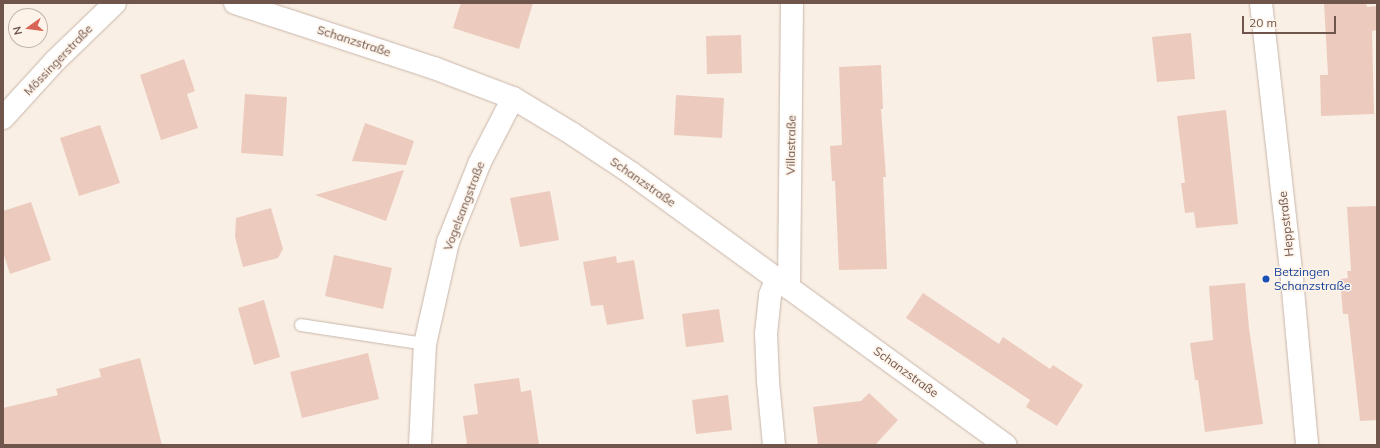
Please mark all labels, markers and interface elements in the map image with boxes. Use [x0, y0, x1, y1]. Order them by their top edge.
north arrow [8, 8, 48, 48]
scale bar [1244, 8, 1338, 34]
text: 20 m [1249, 15, 1277, 30]
street label: Mössingerstraße [21, 22, 95, 98]
street label: Schanzstraße [315, 22, 393, 60]
text: N [10, 25, 25, 36]
street label: Villastraße [783, 115, 799, 175]
street label: Schanzstraße [608, 154, 678, 210]
street label: Vogelsangstraße [440, 159, 488, 253]
street label: Heppstraße [1275, 191, 1297, 257]
place label: Betzingen Schanzstraße [1274, 265, 1351, 293]
marker: Betzingen Schanzstraße [1261, 274, 1271, 284]
street label: Schanzstraße [871, 344, 941, 400]

